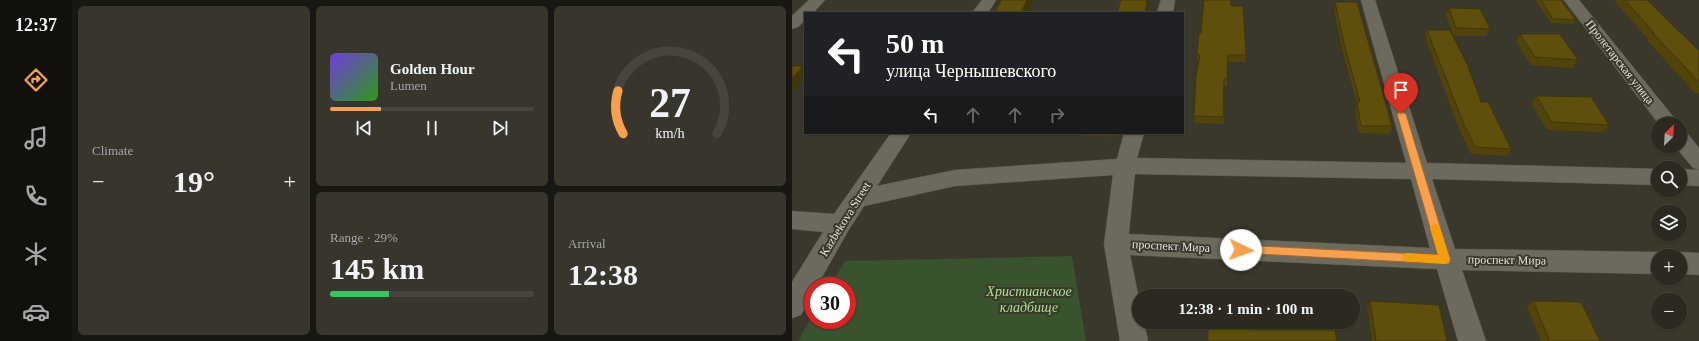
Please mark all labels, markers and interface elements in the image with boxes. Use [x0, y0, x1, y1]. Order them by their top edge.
text: 12:37 [15, 15, 57, 35]
street label: Пролетарская улица [1583, 17, 1658, 107]
icon: left [820, 28, 872, 80]
text: 50 m [886, 28, 944, 59]
text: Golden Hour [390, 61, 475, 77]
text: улица Чернышевского [886, 61, 1056, 81]
icon: directions [22, 66, 50, 94]
pin [1384, 73, 1418, 114]
text: Lumen [390, 78, 427, 93]
icon: arrive [1390, 79, 1412, 101]
text: 27 [649, 80, 691, 126]
icon: left [920, 104, 942, 126]
icon: ahead [962, 104, 984, 126]
icon: ahead [1004, 104, 1026, 126]
icon: right [1046, 104, 1068, 126]
icon: previous [353, 117, 375, 139]
icon: pause [421, 117, 443, 139]
icon: next [489, 117, 511, 139]
north arrow [1651, 117, 1687, 153]
map controls [1651, 117, 1687, 329]
icon: music [22, 124, 50, 152]
text: km/h [655, 125, 685, 141]
text: Climate [92, 143, 133, 158]
button: search [1651, 161, 1687, 197]
text: 19° [173, 165, 215, 198]
text: − [92, 169, 104, 194]
text: + [284, 169, 296, 194]
street label: Kazbekova Street [817, 179, 874, 259]
icon: phone [22, 182, 50, 210]
button: layers [1651, 205, 1687, 241]
position arrow [1220, 229, 1262, 271]
text: Range · 29% [330, 230, 398, 245]
text: Arrival [568, 236, 606, 251]
street label: проспект Мира [1132, 237, 1211, 255]
icon: climate [22, 240, 50, 268]
button: + [1651, 249, 1687, 285]
text: 145 km [330, 252, 424, 285]
street label: проспект Мира [1468, 252, 1547, 268]
text: 12:38 [568, 258, 638, 291]
speed limit sign: 30 [804, 277, 856, 329]
park label: Христианское кладбище [985, 284, 1072, 315]
button: − [1651, 293, 1687, 329]
icon: car [22, 298, 50, 326]
text: 12:38 · 1 min · 100 m [1179, 301, 1314, 317]

